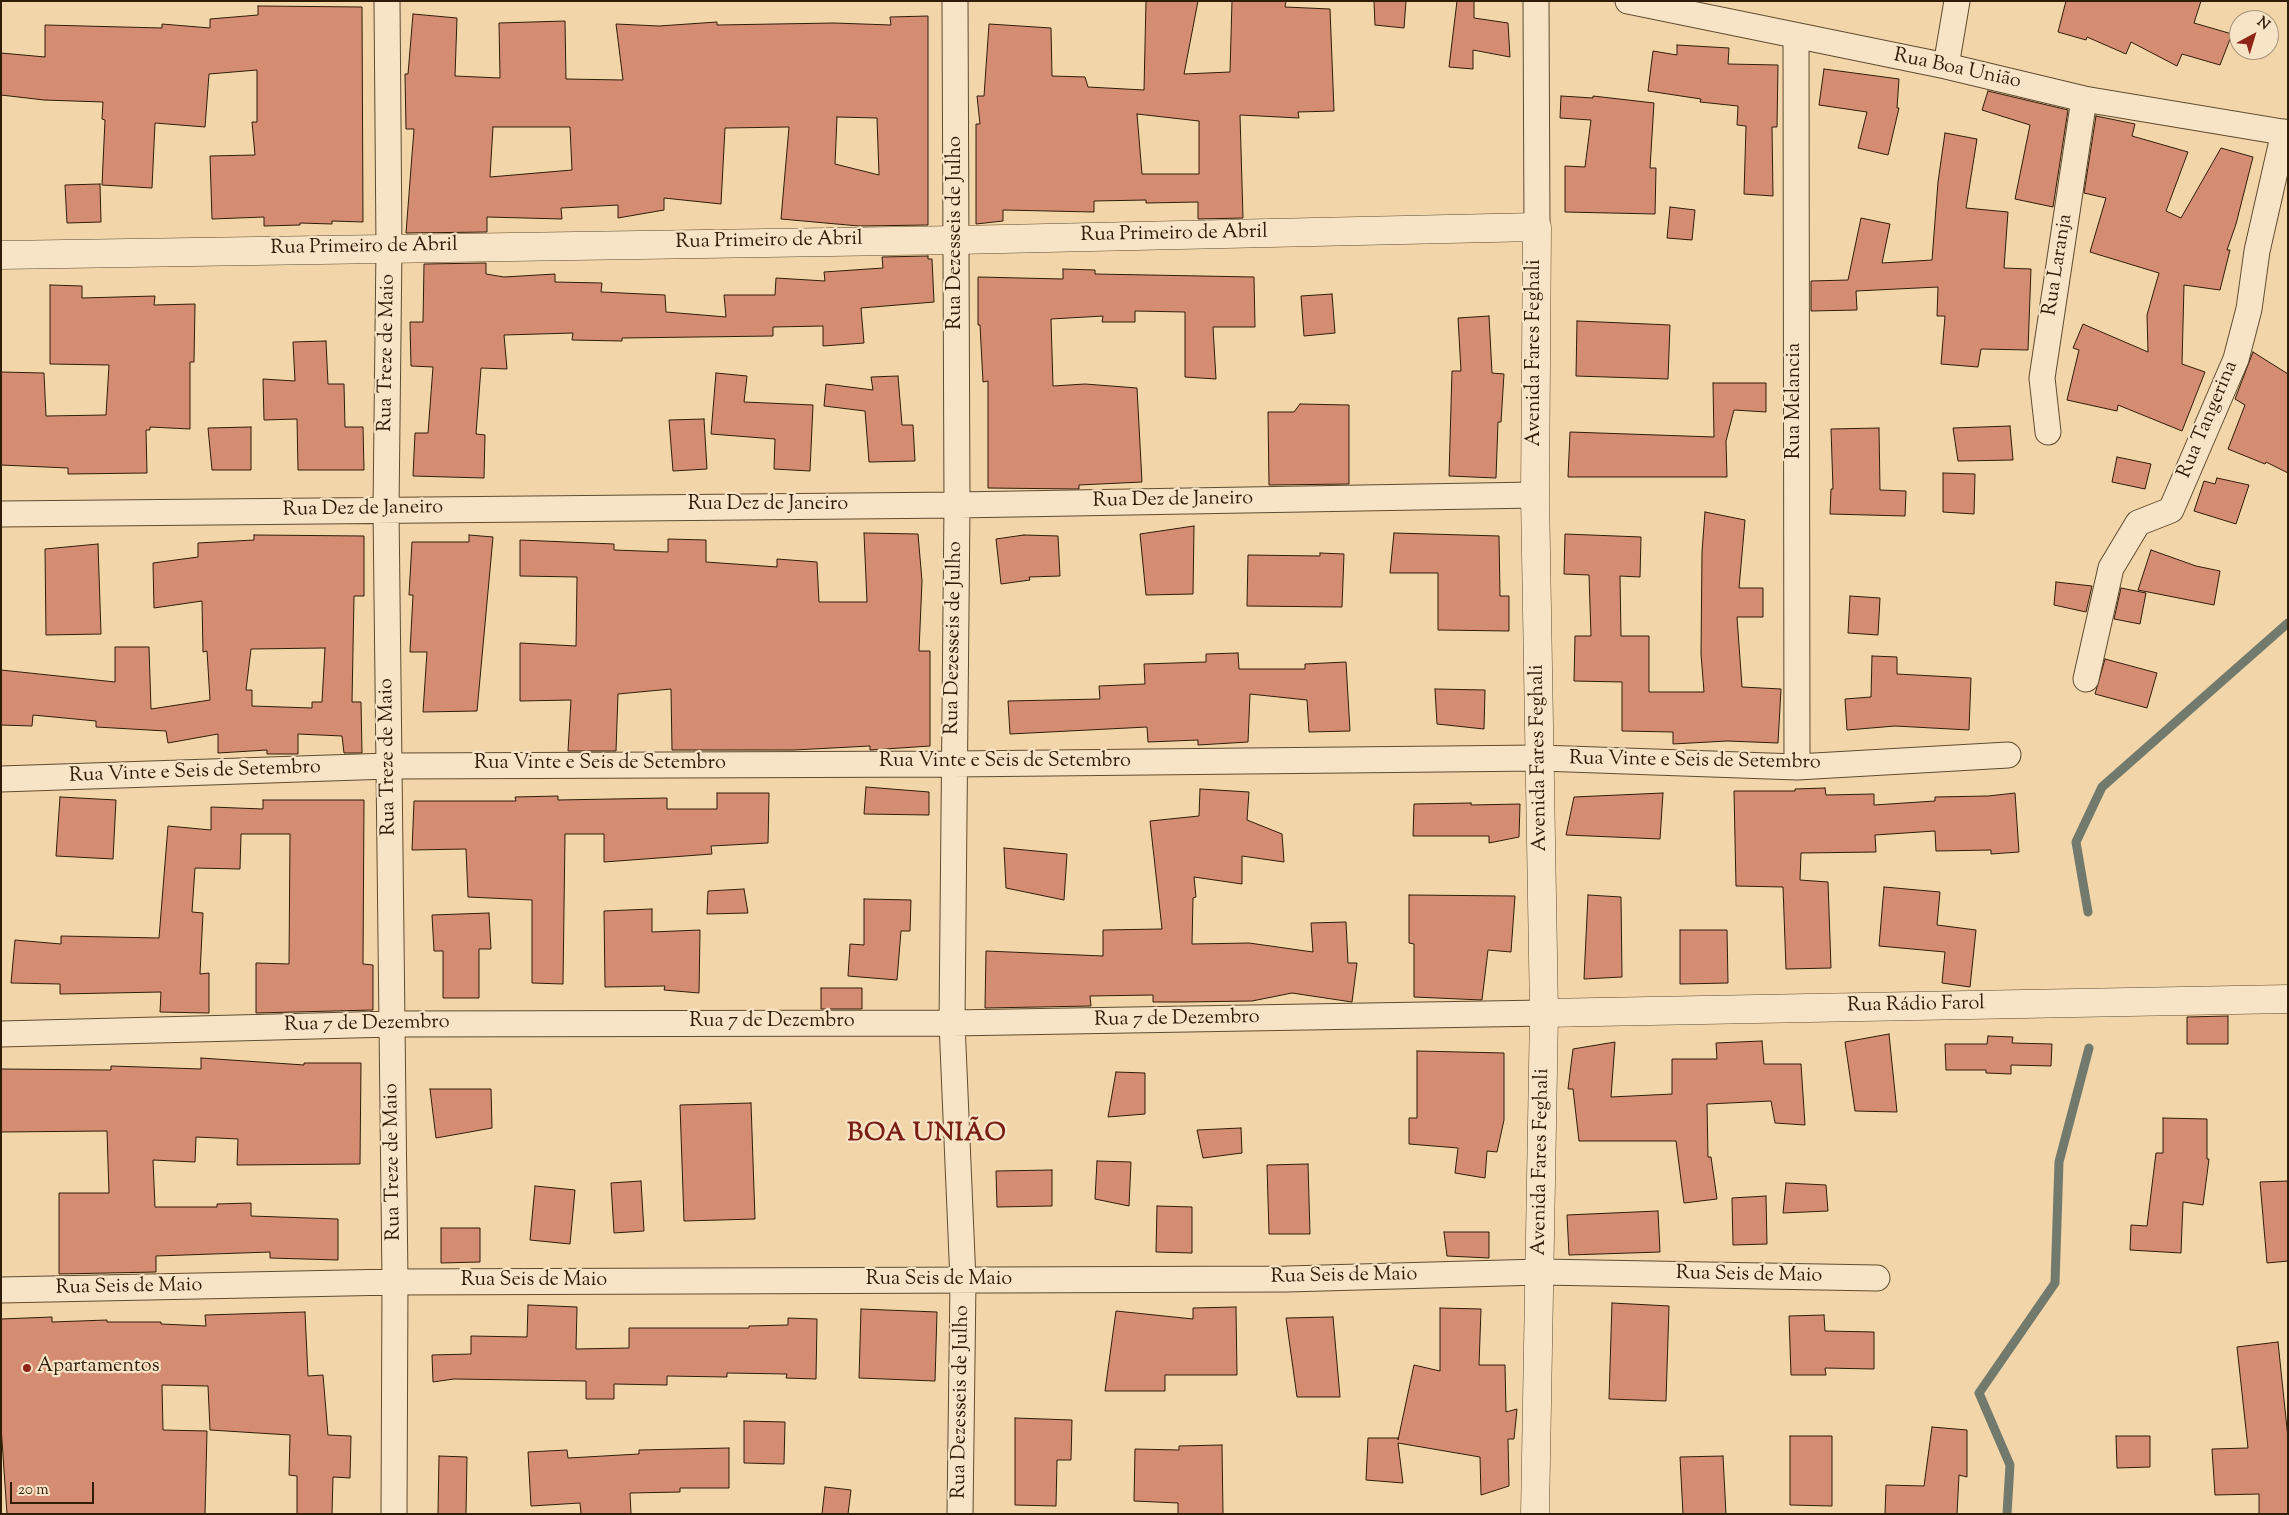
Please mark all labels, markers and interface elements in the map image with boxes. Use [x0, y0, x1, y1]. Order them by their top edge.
north arrow [2229, 10, 2279, 60]
text: N [2252, 13, 2273, 35]
street label: Rua Boa União [1891, 45, 2023, 95]
street label: Rua Dezesseis de Julho [945, 136, 969, 330]
street label: Rua Laranja [2039, 212, 2079, 318]
street label: Rua Primeiro de Abril [1080, 221, 1268, 249]
street label: Rua Primeiro de Abril [675, 228, 863, 256]
street label: Rua Primeiro de Abril [270, 234, 458, 262]
street label: Avenida Fares Feghali [1524, 259, 1548, 447]
street label: Rua Treze de Maio [375, 274, 401, 432]
street label: Rua Melancia [1784, 343, 1808, 459]
street label: Rua Tangerina [2174, 358, 2244, 482]
street label: Rua Dez de Janeiro [1093, 488, 1253, 514]
street label: Rua Dez de Janeiro [688, 494, 848, 518]
street label: Rua Dez de Janeiro [283, 497, 443, 523]
street label: Rua Dezesseis de Julho [941, 541, 969, 735]
street label: Avenida Fares Feghali [1526, 664, 1554, 852]
street label: Rua Treze de Maio [376, 678, 402, 836]
street label: Rua Vinte e Seis de Setembro [1569, 748, 1821, 776]
street label: Rua Vinte e Seis de Setembro [879, 751, 1131, 775]
street label: Rua Vinte e Seis de Setembro [474, 753, 726, 777]
street label: Rua Vinte e Seis de Setembro [69, 757, 321, 789]
street label: Rua Rádio Farol [1847, 993, 1985, 1019]
street label: Rua 7 de Dezembro [1094, 1007, 1260, 1033]
street label: Rua 7 de Dezembro [689, 1011, 855, 1035]
street label: Rua 7 de Dezembro [284, 1012, 450, 1038]
street label: Avenida Fares Feghali [1528, 1068, 1556, 1256]
street label: Rua Treze de Maio [381, 1083, 407, 1241]
district label: BOA UNIÃO [846, 1121, 1008, 1151]
street label: Rua Seis de Maio [1675, 1263, 1823, 1289]
street label: Rua Seis de Maio [1270, 1264, 1418, 1290]
street label: Rua Seis de Maio [866, 1269, 1012, 1293]
street label: Rua Seis de Maio [461, 1270, 607, 1294]
street label: Rua Seis de Maio [55, 1275, 203, 1301]
street label: Rua Dezesseis de Julho [948, 1305, 976, 1499]
place label: Apartamentos [37, 1356, 160, 1380]
marker: Apartamentos [21, 1362, 33, 1374]
scale bar [12, 1472, 96, 1504]
text: 20 m [18, 1480, 49, 1501]

